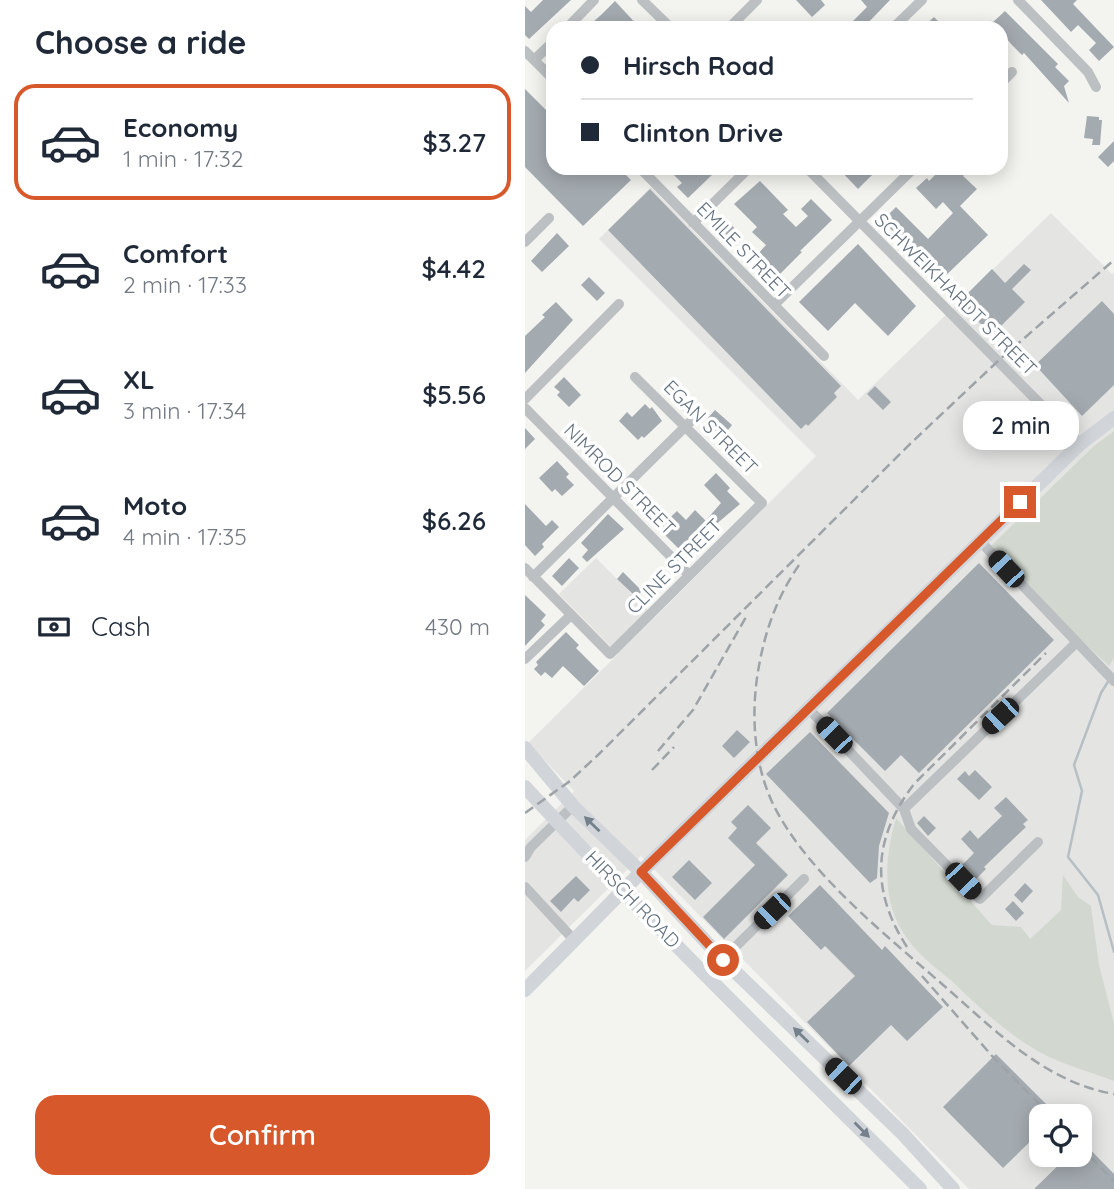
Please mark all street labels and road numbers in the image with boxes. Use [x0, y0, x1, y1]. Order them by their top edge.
street label: EMILE STREET [692, 197, 796, 303]
street label: SCHWEIKHARDT STREET [870, 208, 1042, 380]
street label: EGAN STREET [659, 375, 763, 479]
street label: NIMROD STREET [559, 418, 681, 540]
street label: CLINE STREET [621, 513, 727, 619]
street label: HIRSCH ROAD [581, 845, 685, 953]

